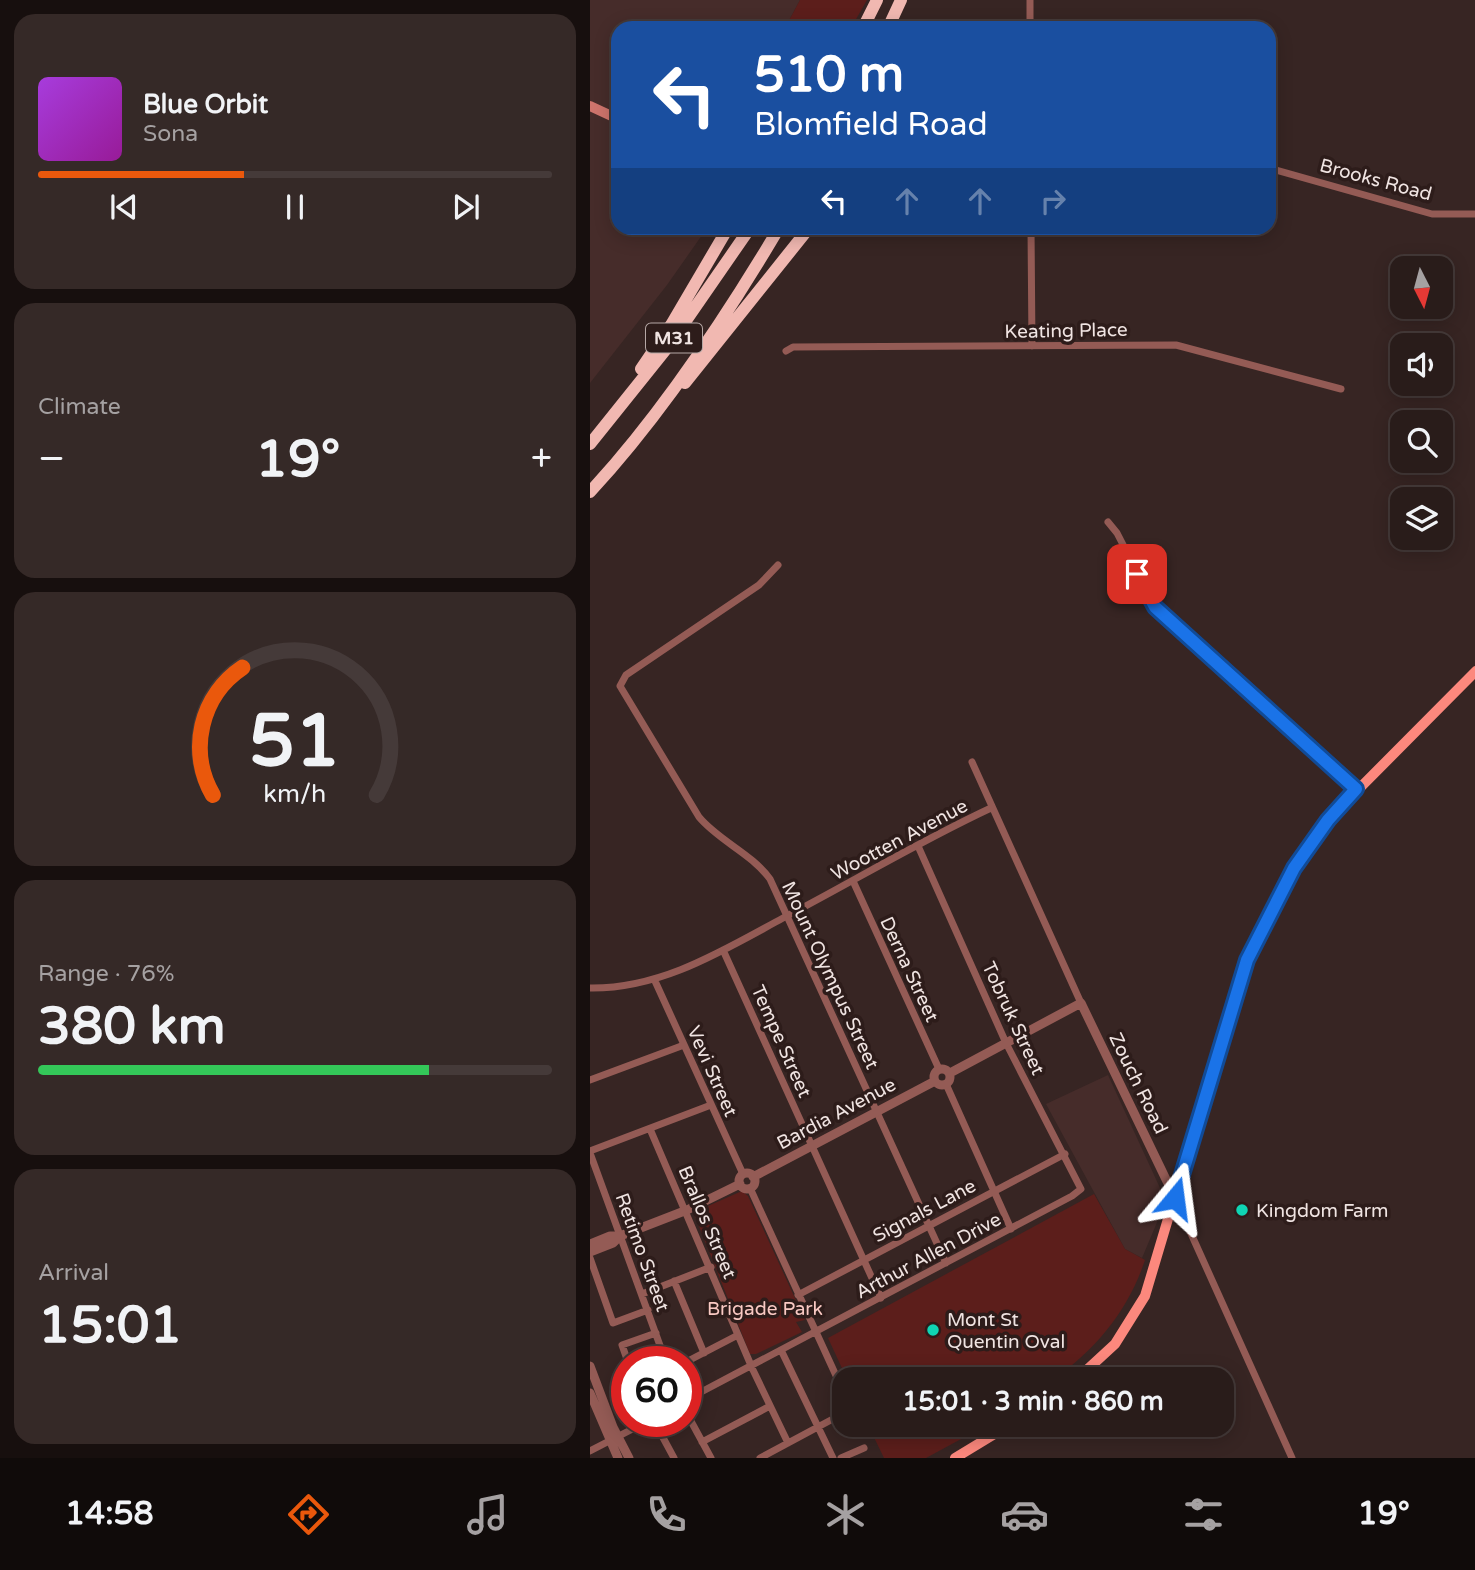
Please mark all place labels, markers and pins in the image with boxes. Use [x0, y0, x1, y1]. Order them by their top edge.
pin [1107, 544, 1167, 604]
place label: Kingdom Farm [1256, 1200, 1388, 1222]
marker: Kingdom Farm [1234, 1202, 1250, 1218]
place label: Mont St Quentin Oval [947, 1309, 1065, 1353]
marker: Mont St Quentin Oval [925, 1322, 941, 1338]

